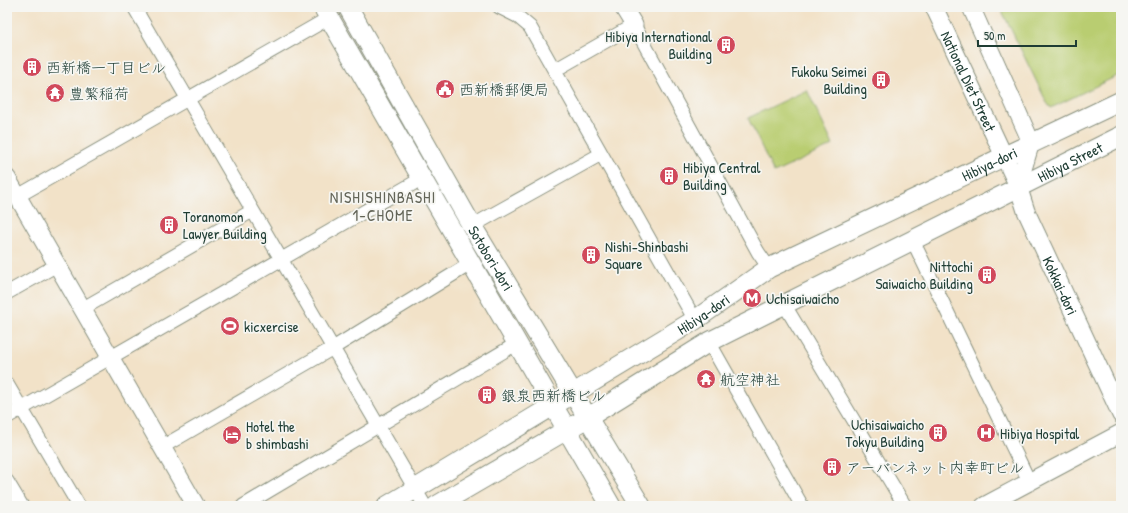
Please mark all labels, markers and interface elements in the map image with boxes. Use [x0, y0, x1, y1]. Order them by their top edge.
scale bar [978, 22, 1076, 48]
place label: Hibiya International Building [605, 26, 712, 64]
text: 50 m [984, 27, 1005, 44]
street label: National Diet Street [936, 28, 1002, 136]
building icon: Hibiya International Building [715, 34, 737, 56]
building icon: 西新橋一丁目ビル [21, 56, 43, 78]
place label: 西新橋一丁目ビル [46, 57, 166, 78]
place label: Fukoku Seimei Building [791, 61, 867, 99]
building icon: Fukoku Seimei Building [870, 69, 892, 91]
public building icon: 西新橋郵便局 [434, 78, 456, 100]
place label: 西新橋郵便局 [459, 79, 549, 100]
temple icon: 豊繁稲荷 [44, 82, 66, 104]
place label: 豊繁稲荷 [69, 83, 129, 104]
street label: Hibiya Street [1034, 136, 1107, 187]
street label: Hibiya-dori [958, 141, 1021, 186]
place label: Hibiya Central Building [683, 157, 760, 195]
building icon: Hibiya Central Building [658, 165, 680, 187]
district label: NISHISHINBASHI 1-CHOME [330, 186, 436, 226]
place label: Toranomon Lawyer Building [183, 206, 267, 244]
building icon: Toranomon Lawyer Building [158, 214, 180, 236]
street label: Sotobori-dori [464, 221, 519, 294]
place label: Nishi-Shinbashi Square [605, 236, 689, 274]
building icon: Nishi-Shinbashi Square [580, 244, 602, 266]
street label: Kokkai-dori [1038, 252, 1083, 318]
place label: Nittochi Saiwaicho Building [875, 256, 973, 294]
building icon: Nittochi Saiwaicho Building [976, 264, 998, 286]
metro station icon: Uchisaiwaicho [741, 287, 763, 309]
street label: Hibiya-dori [673, 288, 734, 339]
place label: Uchisaiwaicho [766, 288, 839, 309]
sports icon: kicxercise [219, 315, 241, 337]
place label: kicxercise [244, 316, 299, 337]
temple icon: 航空神社 [695, 368, 717, 390]
place label: 航空神社 [720, 369, 780, 390]
building icon: 銀泉西新橋ビル [476, 384, 498, 406]
place label: 銀泉西新橋ビル [501, 385, 606, 406]
place label: Uchisaiwaicho Tokyu Building [845, 414, 924, 452]
place label: Hotel the b shimbashi [246, 416, 309, 454]
building icon: Uchisaiwaicho Tokyu Building [927, 422, 949, 444]
hospital icon: Hibiya Hospital [975, 422, 997, 444]
place label: Hibiya Hospital [1000, 423, 1079, 444]
hotel icon: Hotel the b shimbashi [221, 424, 243, 446]
building icon: アーバンネット内幸町ビル [821, 456, 843, 478]
place label: アーバンネット内幸町ビル [846, 457, 1024, 478]

